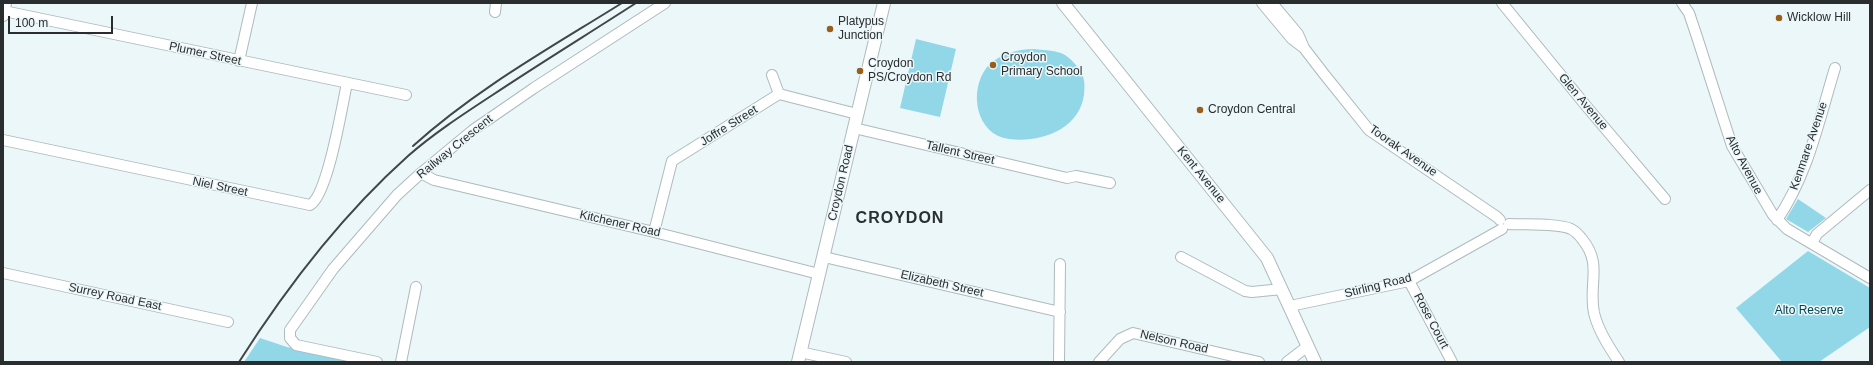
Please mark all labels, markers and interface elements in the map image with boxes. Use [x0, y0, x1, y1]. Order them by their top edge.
scale bar [10, 8, 115, 34]
place label: Wicklow Hill [1787, 11, 1851, 25]
marker: Wicklow Hill [1774, 13, 1784, 23]
place label: Platypus Junction [838, 15, 884, 43]
text: 100 m [15, 16, 48, 30]
marker: Platypus Junction [825, 24, 835, 34]
street label: Plumer Street [168, 39, 242, 69]
place label: Croydon Primary School [1001, 51, 1082, 79]
place label: Croydon PS/Croydon Rd [868, 57, 951, 85]
marker: Croydon Primary School [988, 60, 998, 70]
marker: Croydon PS/Croydon Rd [855, 66, 865, 76]
street label: Glen Avenue [1555, 71, 1611, 133]
street label: Kenmare Avenue [1787, 100, 1831, 192]
street label: Joffre Street [698, 103, 760, 149]
place label: Croydon Central [1208, 103, 1295, 117]
marker: Croydon Central [1195, 105, 1205, 115]
street label: Railway Crescent [414, 112, 496, 182]
street label: Toorak Avenue [1366, 122, 1440, 180]
street label: Alto Avenue [1723, 133, 1765, 197]
street label: Tallent Street [924, 138, 996, 168]
street label: Croydon Road [825, 144, 857, 222]
street label: Kent Avenue [1174, 144, 1228, 206]
street label: Niel Street [191, 174, 249, 200]
street label: Kitchener Road [578, 208, 662, 240]
district label: CROYDON [856, 209, 944, 229]
street label: Elizabeth Street [899, 267, 985, 301]
street label: Stirling Road [1343, 271, 1413, 301]
street label: Surrey Road East [67, 280, 163, 314]
street label: Rose Court [1410, 291, 1452, 351]
park label: Alto Reserve [1775, 304, 1843, 318]
street label: Nelson Road [1139, 327, 1209, 357]

